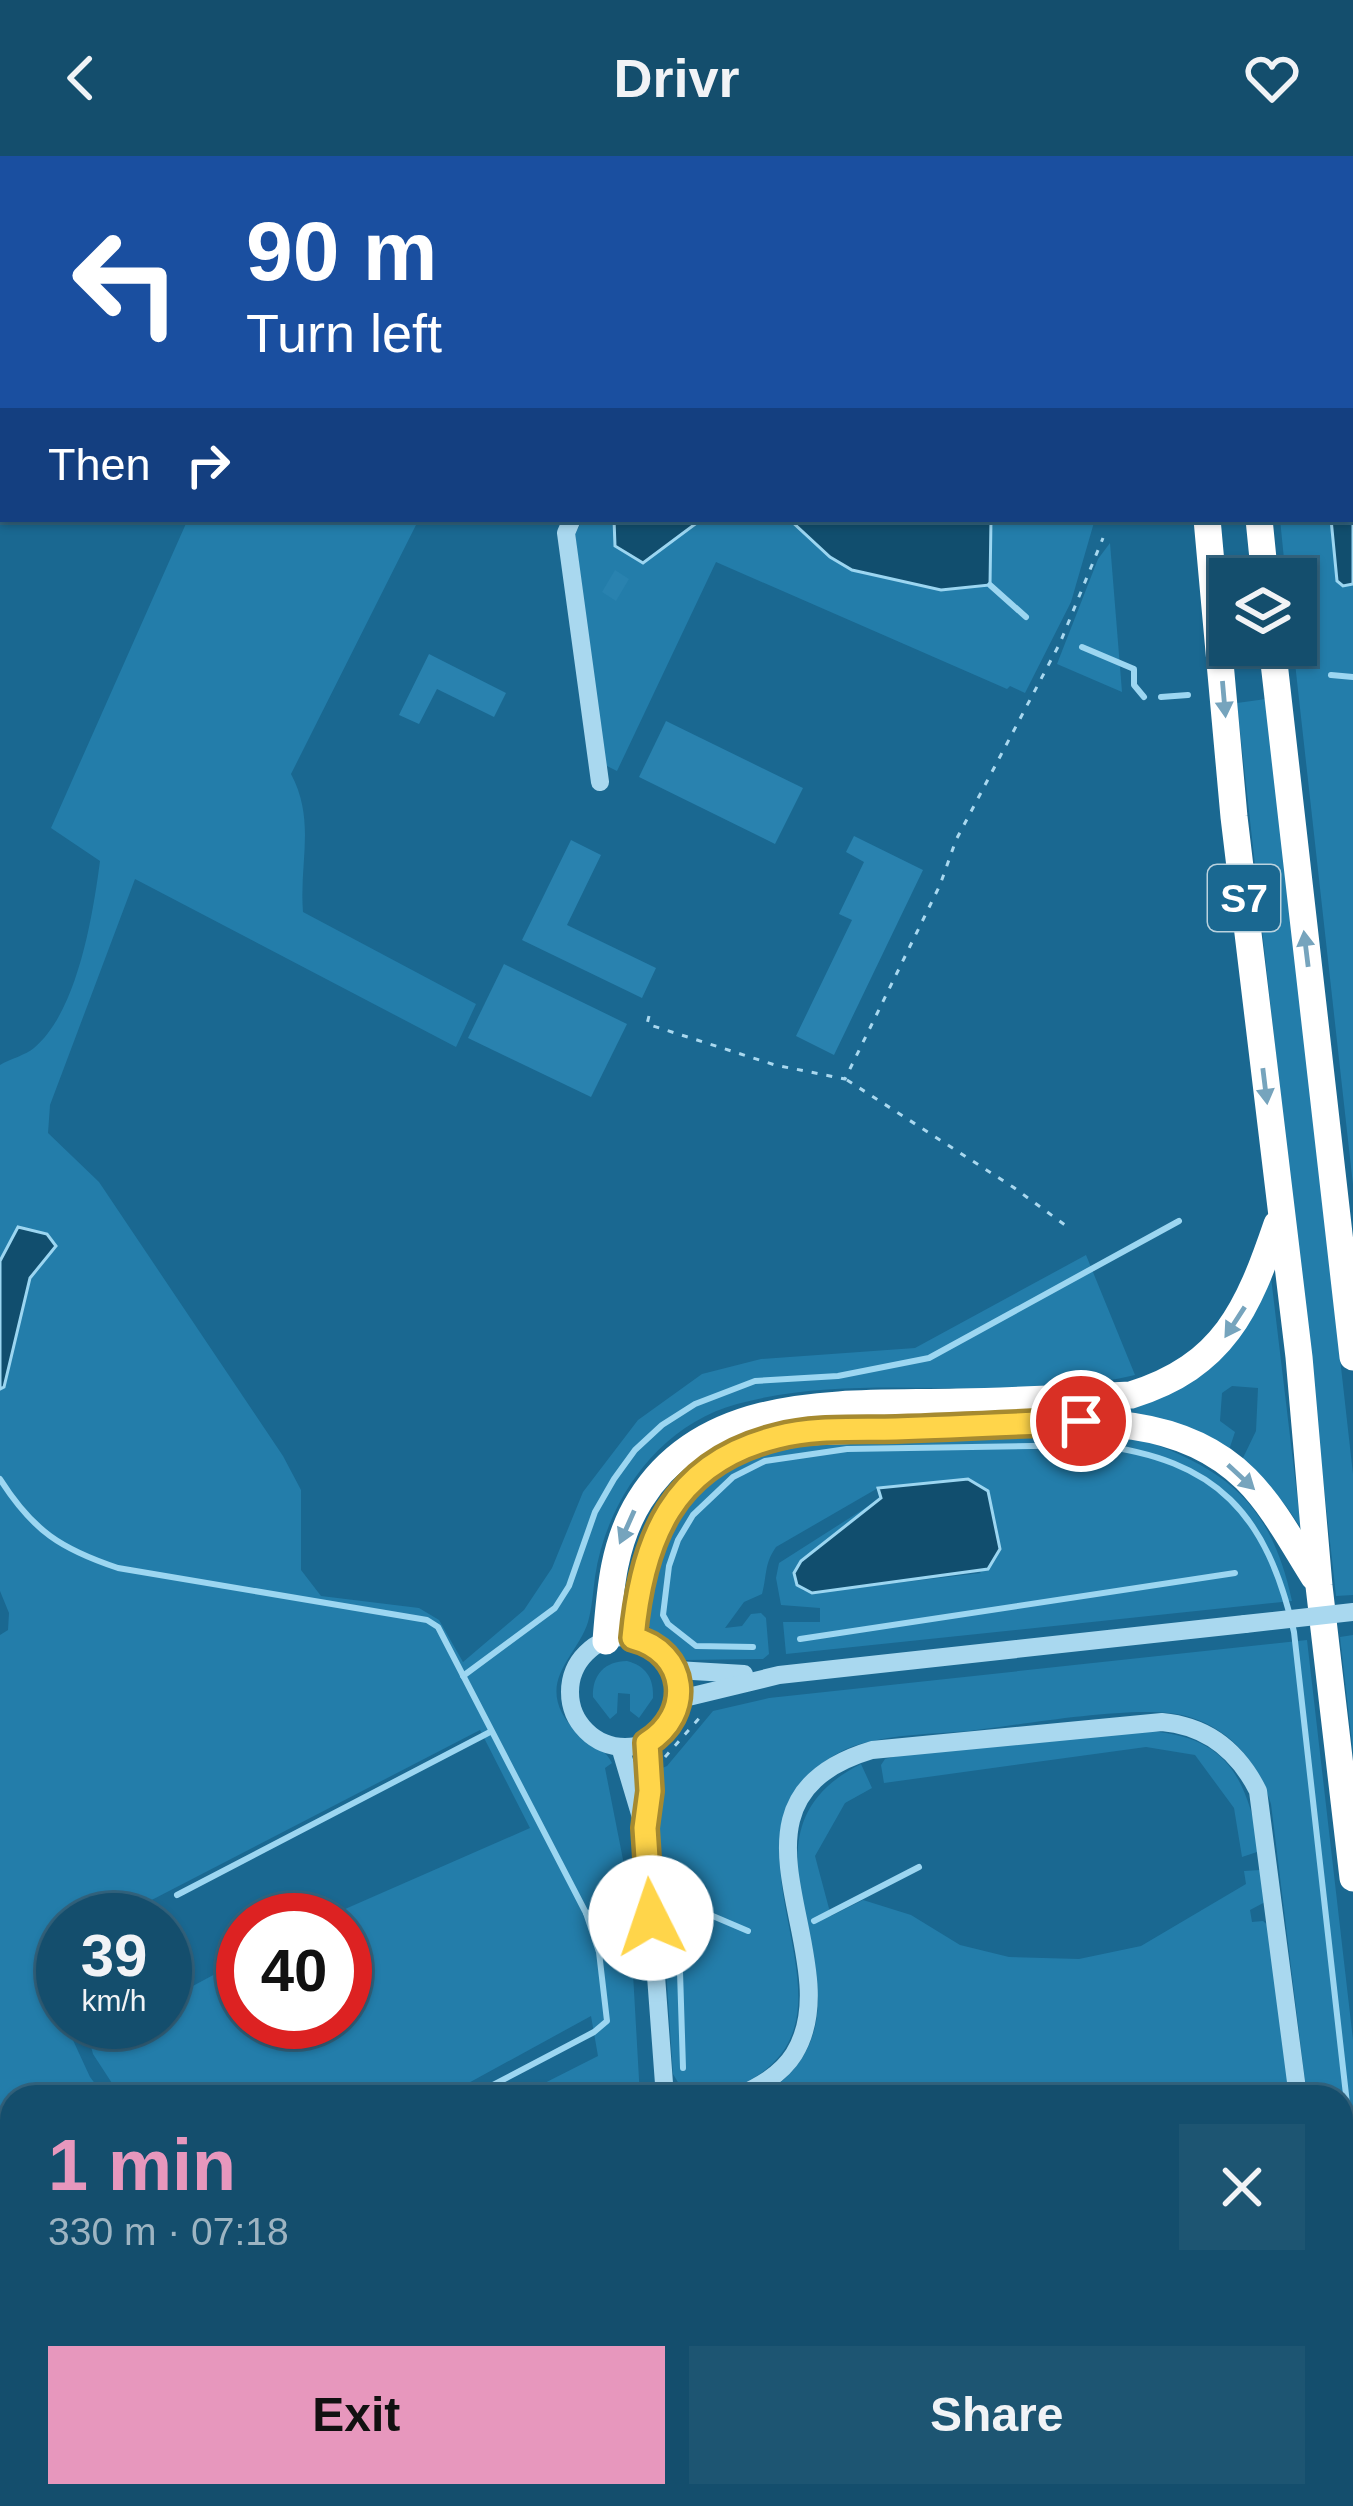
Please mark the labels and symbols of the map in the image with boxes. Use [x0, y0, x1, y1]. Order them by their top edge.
one-way arrow [1214, 680, 1233, 718]
road number: S7 [1208, 865, 1280, 931]
one-way arrow [1297, 930, 1316, 967]
one-way arrow [1256, 1068, 1275, 1105]
one-way arrow [1225, 1305, 1247, 1338]
pin [1030, 1370, 1132, 1472]
one-way arrow [1226, 1463, 1255, 1490]
one-way arrow [616, 1510, 636, 1545]
position arrow [588, 1855, 714, 1981]
speed limit sign: 40 [216, 1893, 372, 2049]

